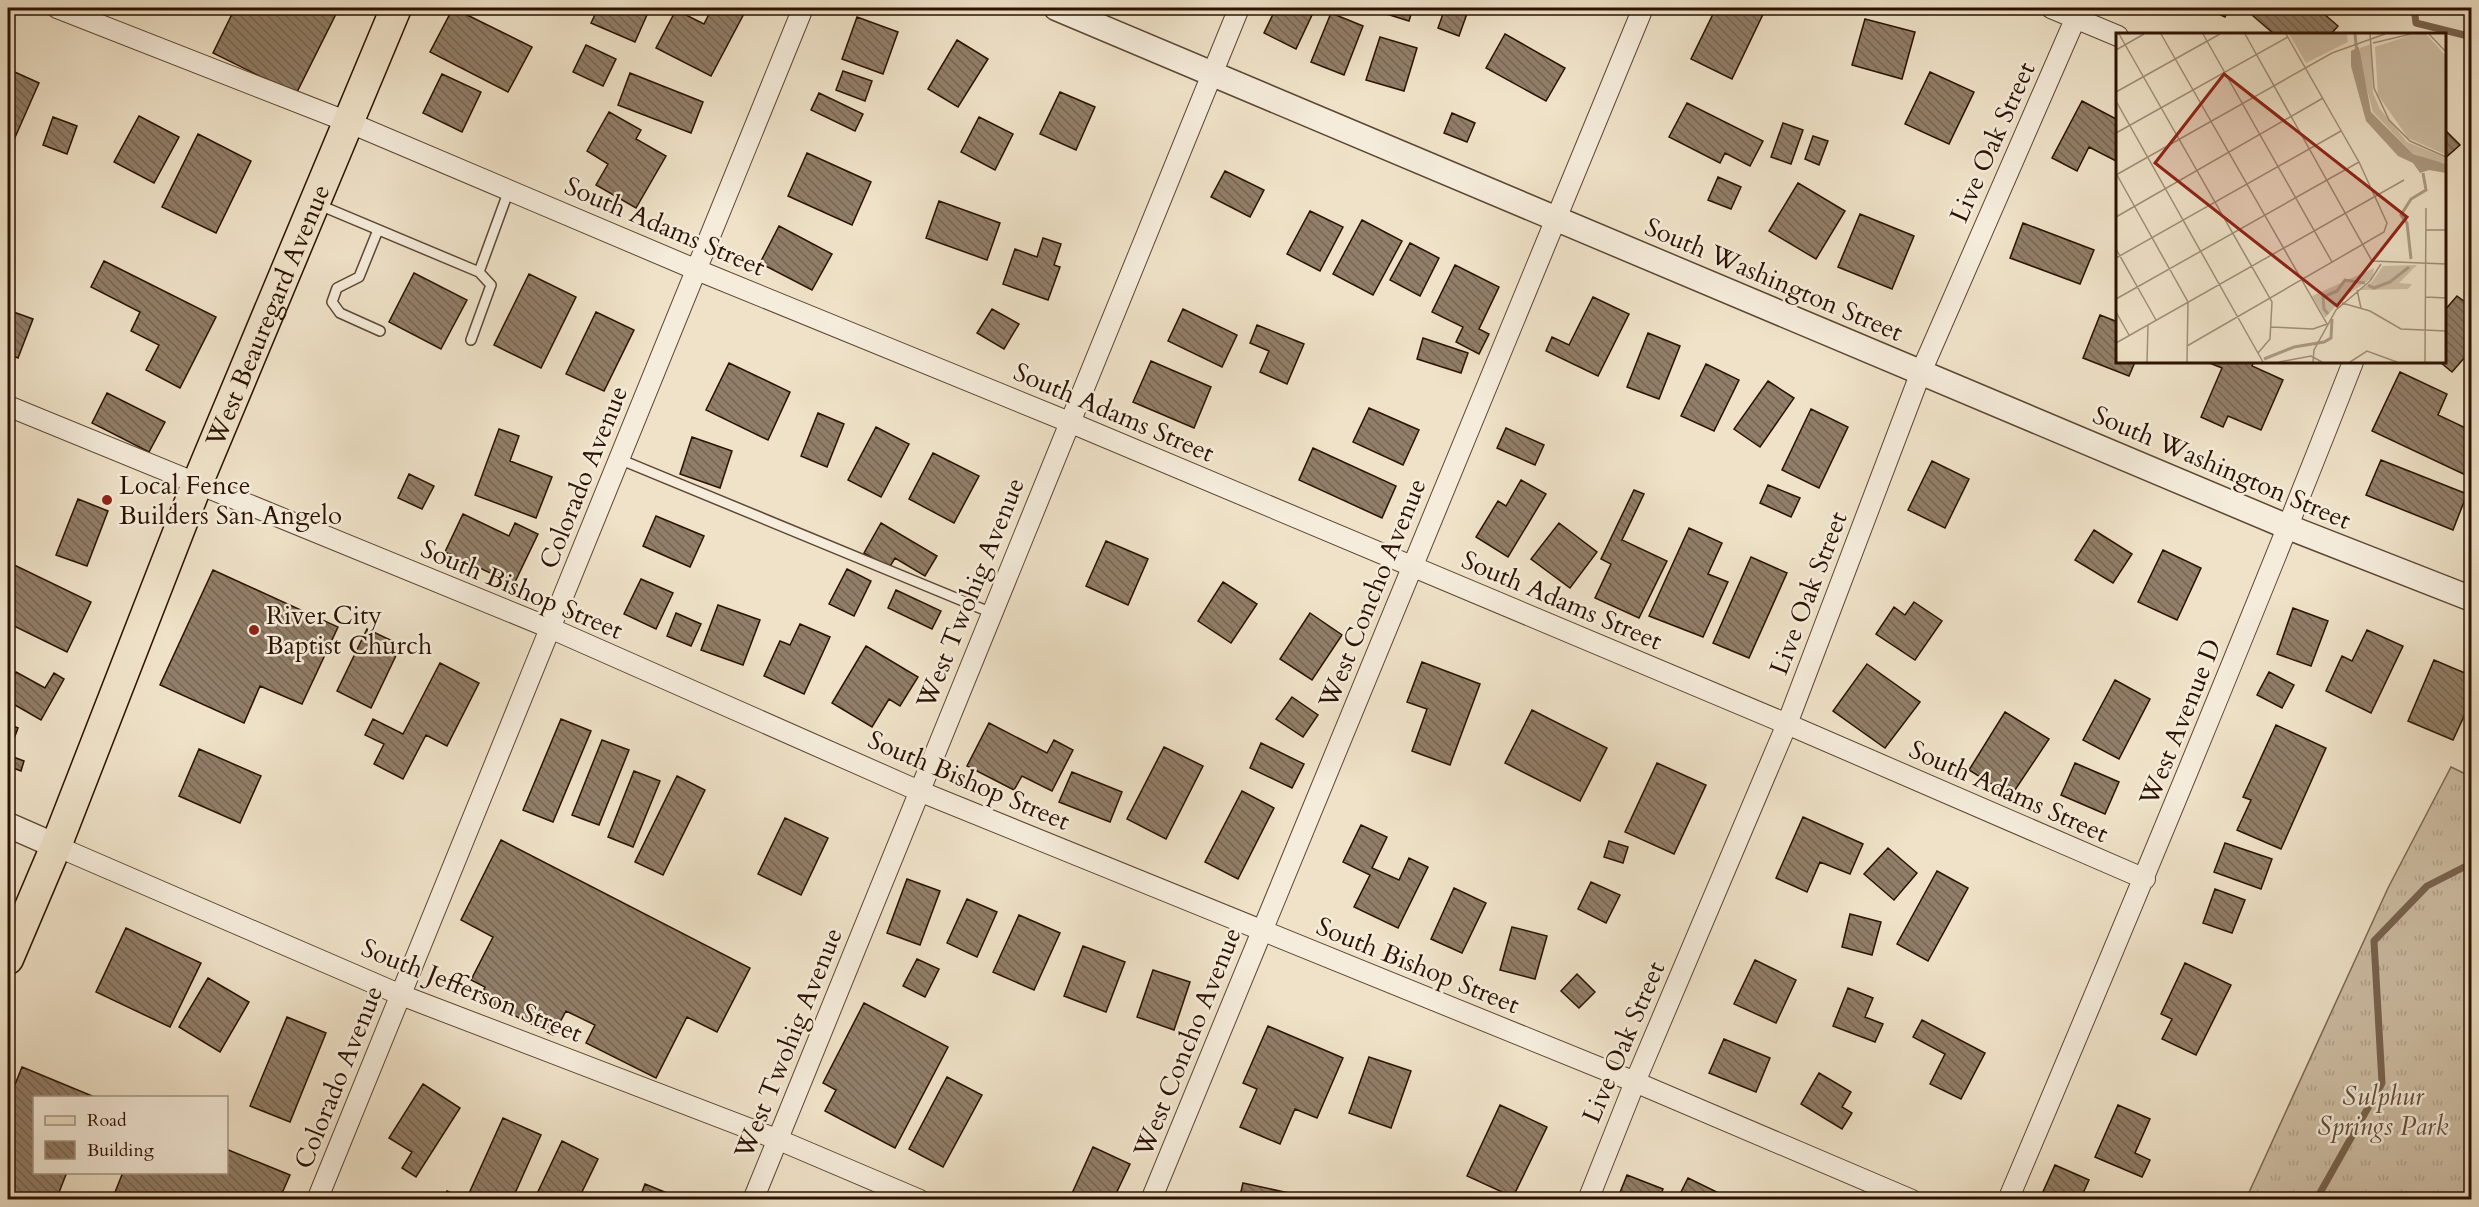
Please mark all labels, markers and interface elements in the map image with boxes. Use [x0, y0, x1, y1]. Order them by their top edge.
inset map [2116, 33, 2446, 363]
street label: Live Oak Street [1941, 56, 2043, 228]
street label: South Adams Street [559, 168, 770, 284]
street label: West Beauregard Avenue [197, 179, 338, 453]
street label: South Washington Street [1639, 209, 1908, 350]
street label: South Adams Street [1008, 354, 1219, 470]
street label: Colorado Avenue [531, 380, 636, 574]
street label: South Washington Street [2087, 397, 2356, 538]
place label: Local Fence Builders San Angelo [119, 468, 342, 533]
street label: West Twohig Avenue [908, 473, 1033, 715]
street label: West Concho Avenue [1310, 473, 1435, 714]
marker: Local Fence Builders San Angelo [100, 493, 114, 507]
street label: Live Oak Street [1761, 507, 1856, 680]
street label: South Bishop Street [415, 531, 628, 648]
street label: South Adams Street [1456, 542, 1667, 658]
place label: River City Baptist Church [266, 598, 432, 663]
marker: River City Baptist Church [247, 623, 261, 637]
street label: West Avenue D [2131, 634, 2230, 812]
street label: South Bishop Street [862, 722, 1075, 839]
street label: South Adams Street [1904, 732, 2114, 851]
street label: South Bishop Street [1311, 909, 1525, 1022]
street label: West Concho Avenue [1125, 922, 1250, 1163]
street label: West Twohig Avenue [726, 923, 851, 1165]
street label: South Jefferson Street [356, 930, 587, 1051]
street label: Live Oak Street [1574, 956, 1673, 1128]
street label: Colorado Avenue [286, 980, 391, 1174]
park label: Sulphur Springs Park [2318, 1079, 2449, 1144]
legend [33, 1096, 228, 1174]
text: Road [87, 1108, 127, 1133]
text: Building [87, 1138, 155, 1163]

